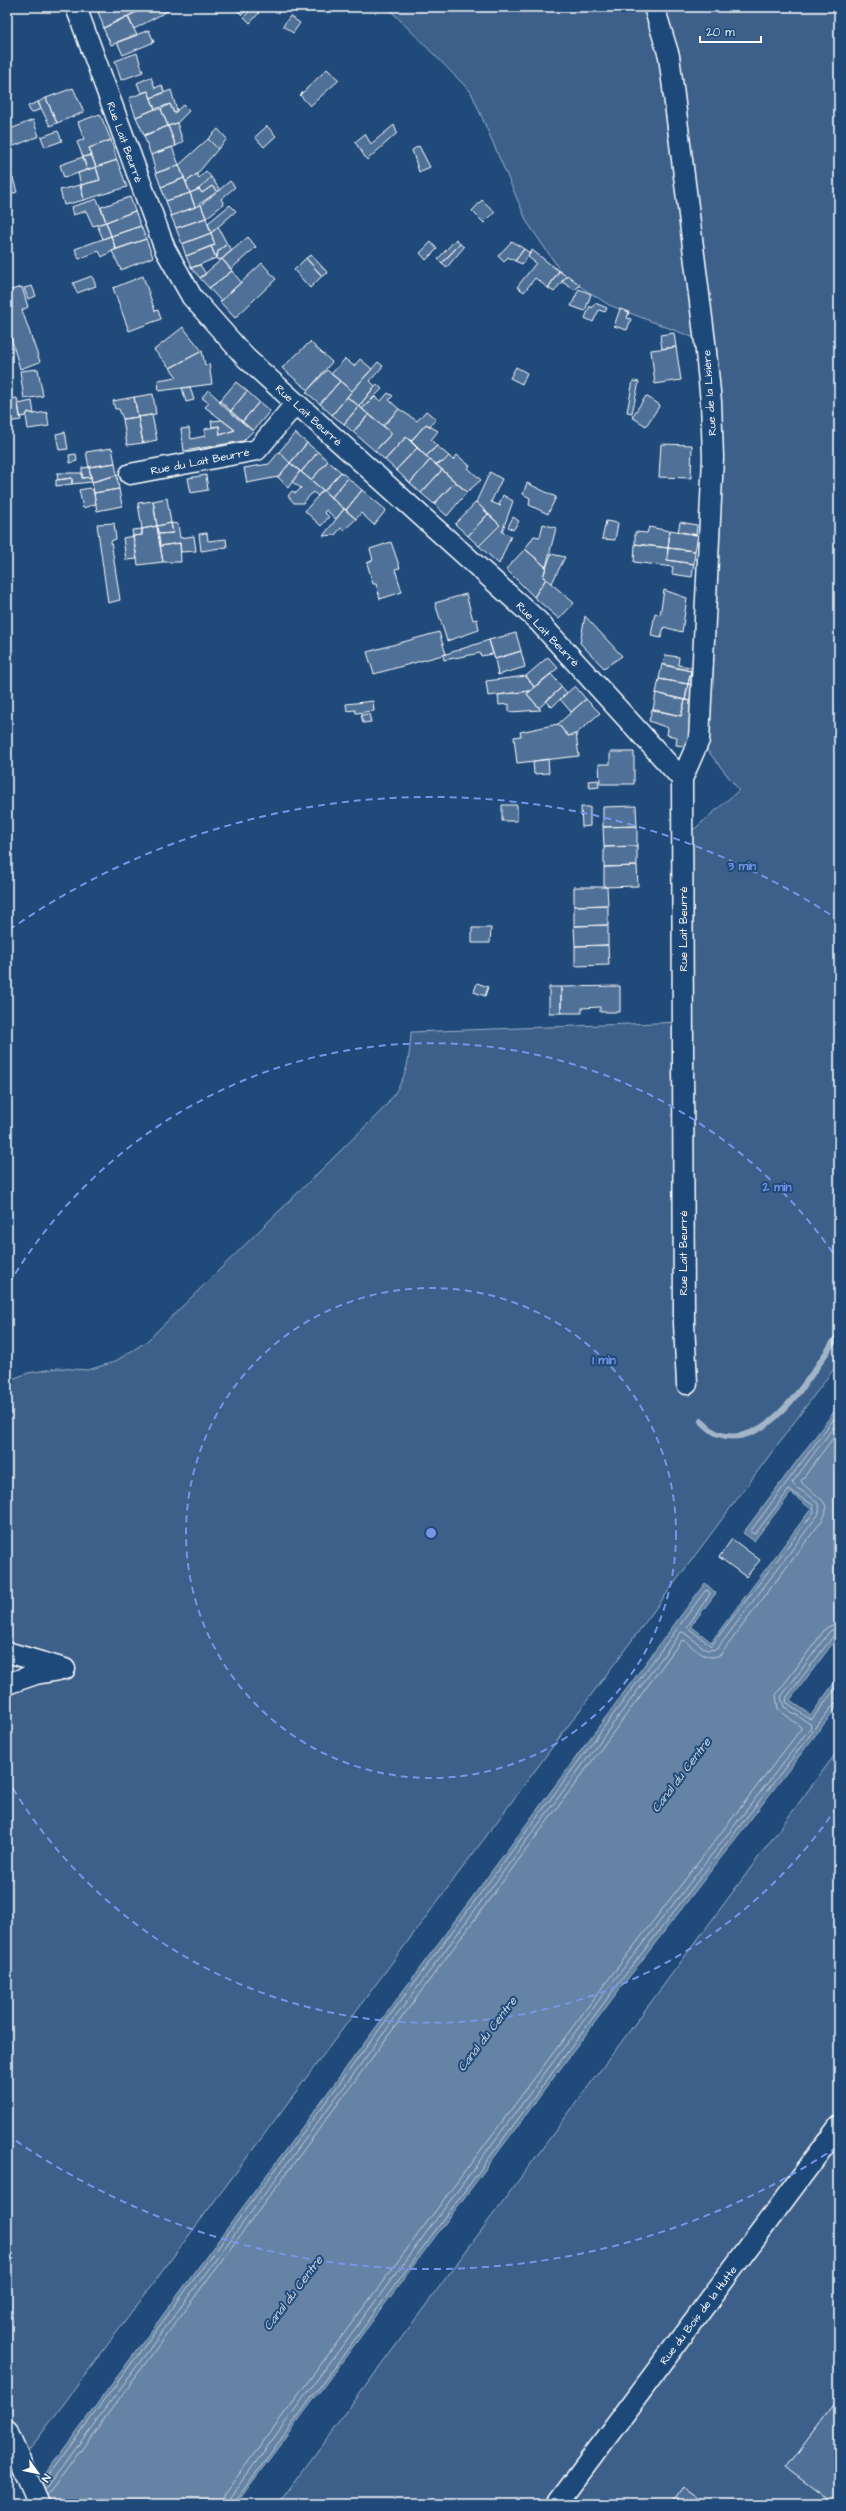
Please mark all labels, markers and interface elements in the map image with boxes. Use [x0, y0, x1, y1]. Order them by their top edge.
scale bar [700, 18, 761, 44]
text: 20 m [706, 24, 735, 41]
street label: Rue Lait Beurré [103, 100, 146, 185]
street label: Rue de la Lisière [699, 350, 720, 436]
street label: Rue Lait Beurré [272, 381, 345, 449]
street label: Rue du Lait Beurré [149, 445, 251, 478]
street label: Rue Lait Beurré [513, 599, 583, 670]
text: 3 min [727, 858, 756, 875]
street label: Rue Lait Beurré [676, 886, 691, 971]
text: 2 min [762, 1179, 791, 1196]
street label: Rue Lait Beurré [676, 1210, 691, 1295]
text: 1 min [592, 1352, 616, 1369]
centre of rings [424, 1526, 438, 1540]
water label: Canal du Centre [648, 1734, 715, 1816]
water label: Canal du Centre [454, 1993, 521, 2075]
water label: Canal du Centre [260, 2252, 327, 2334]
street label: Rue du Bois de la Hutte [656, 2263, 740, 2368]
north arrow [18, 2453, 58, 2493]
text: N [38, 2471, 54, 2485]

